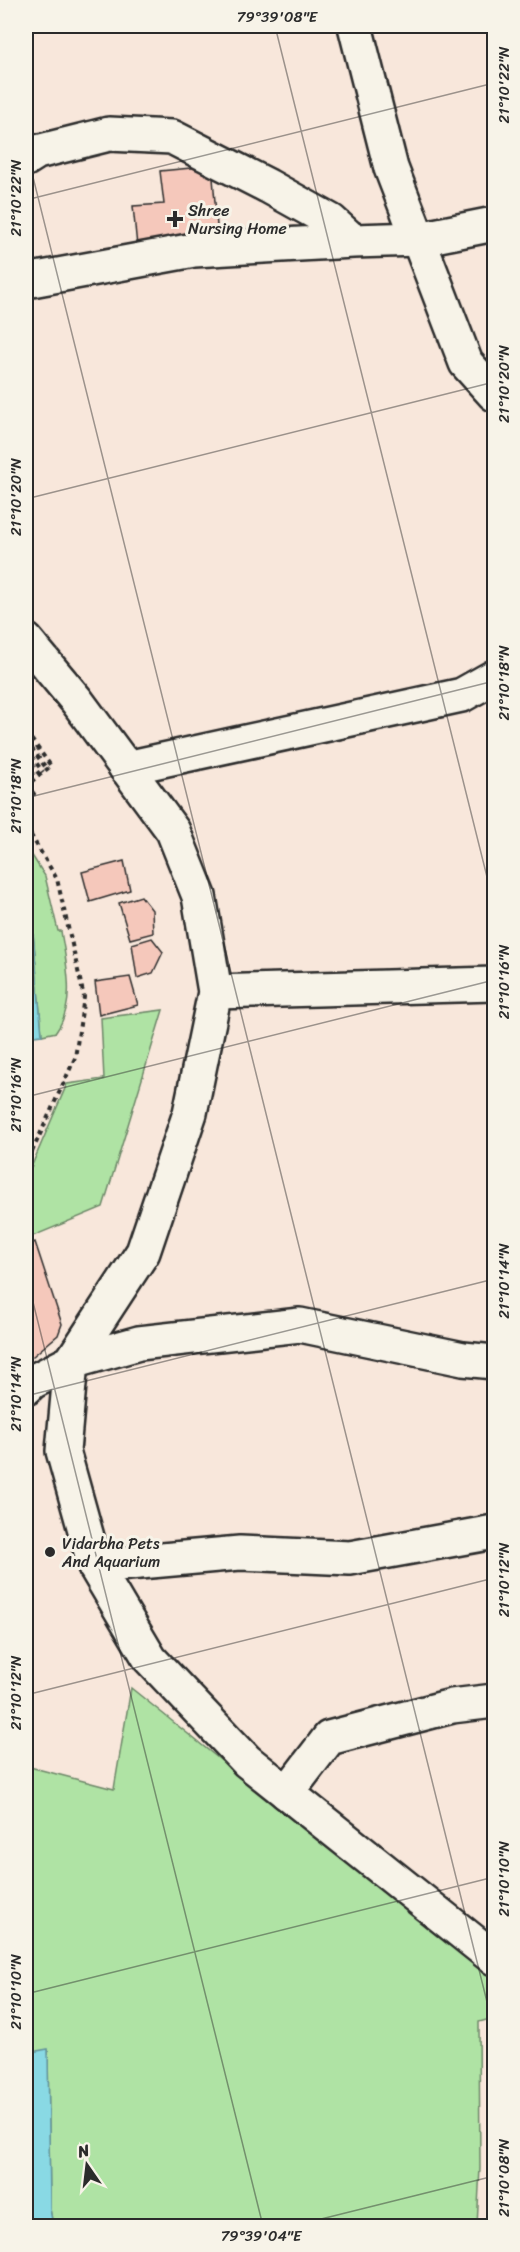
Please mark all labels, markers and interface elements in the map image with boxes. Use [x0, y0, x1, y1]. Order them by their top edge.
text: 79°39'08"E [237, 4, 319, 30]
text: 21°10'22"N [491, 46, 517, 123]
text: 21°10'22"N [3, 159, 29, 236]
place label: Shree Nursing Home [188, 196, 287, 243]
marker: Shree Nursing Home [166, 210, 184, 228]
text: 21°10'20"N [491, 345, 517, 423]
text: 21°10'20"N [3, 458, 29, 536]
text: 21°10'18"N [491, 645, 517, 721]
text: 21°10'18"N [3, 758, 29, 834]
text: 21°10'16"N [491, 944, 517, 1019]
text: 21°10'16"N [3, 1057, 29, 1132]
text: 21°10'14"N [491, 1243, 517, 1319]
text: 21°10'14"N [3, 1356, 29, 1432]
place label: Vidarbha Pets And Aquarium [61, 1529, 160, 1576]
text: 21°10'12"N [491, 1542, 517, 1617]
marker: Vidarbha Pets And Aquarium [43, 1545, 57, 1559]
text: 21°10'12"N [3, 1655, 29, 1730]
text: 21°10'10"N [491, 1841, 517, 1917]
text: 21°10'10"N [3, 1954, 29, 2030]
north arrow [57, 2135, 117, 2195]
text: N [74, 2135, 93, 2167]
text: 21°10'08"N [491, 2138, 517, 2217]
text: 79°39'04"E [221, 2223, 303, 2249]

